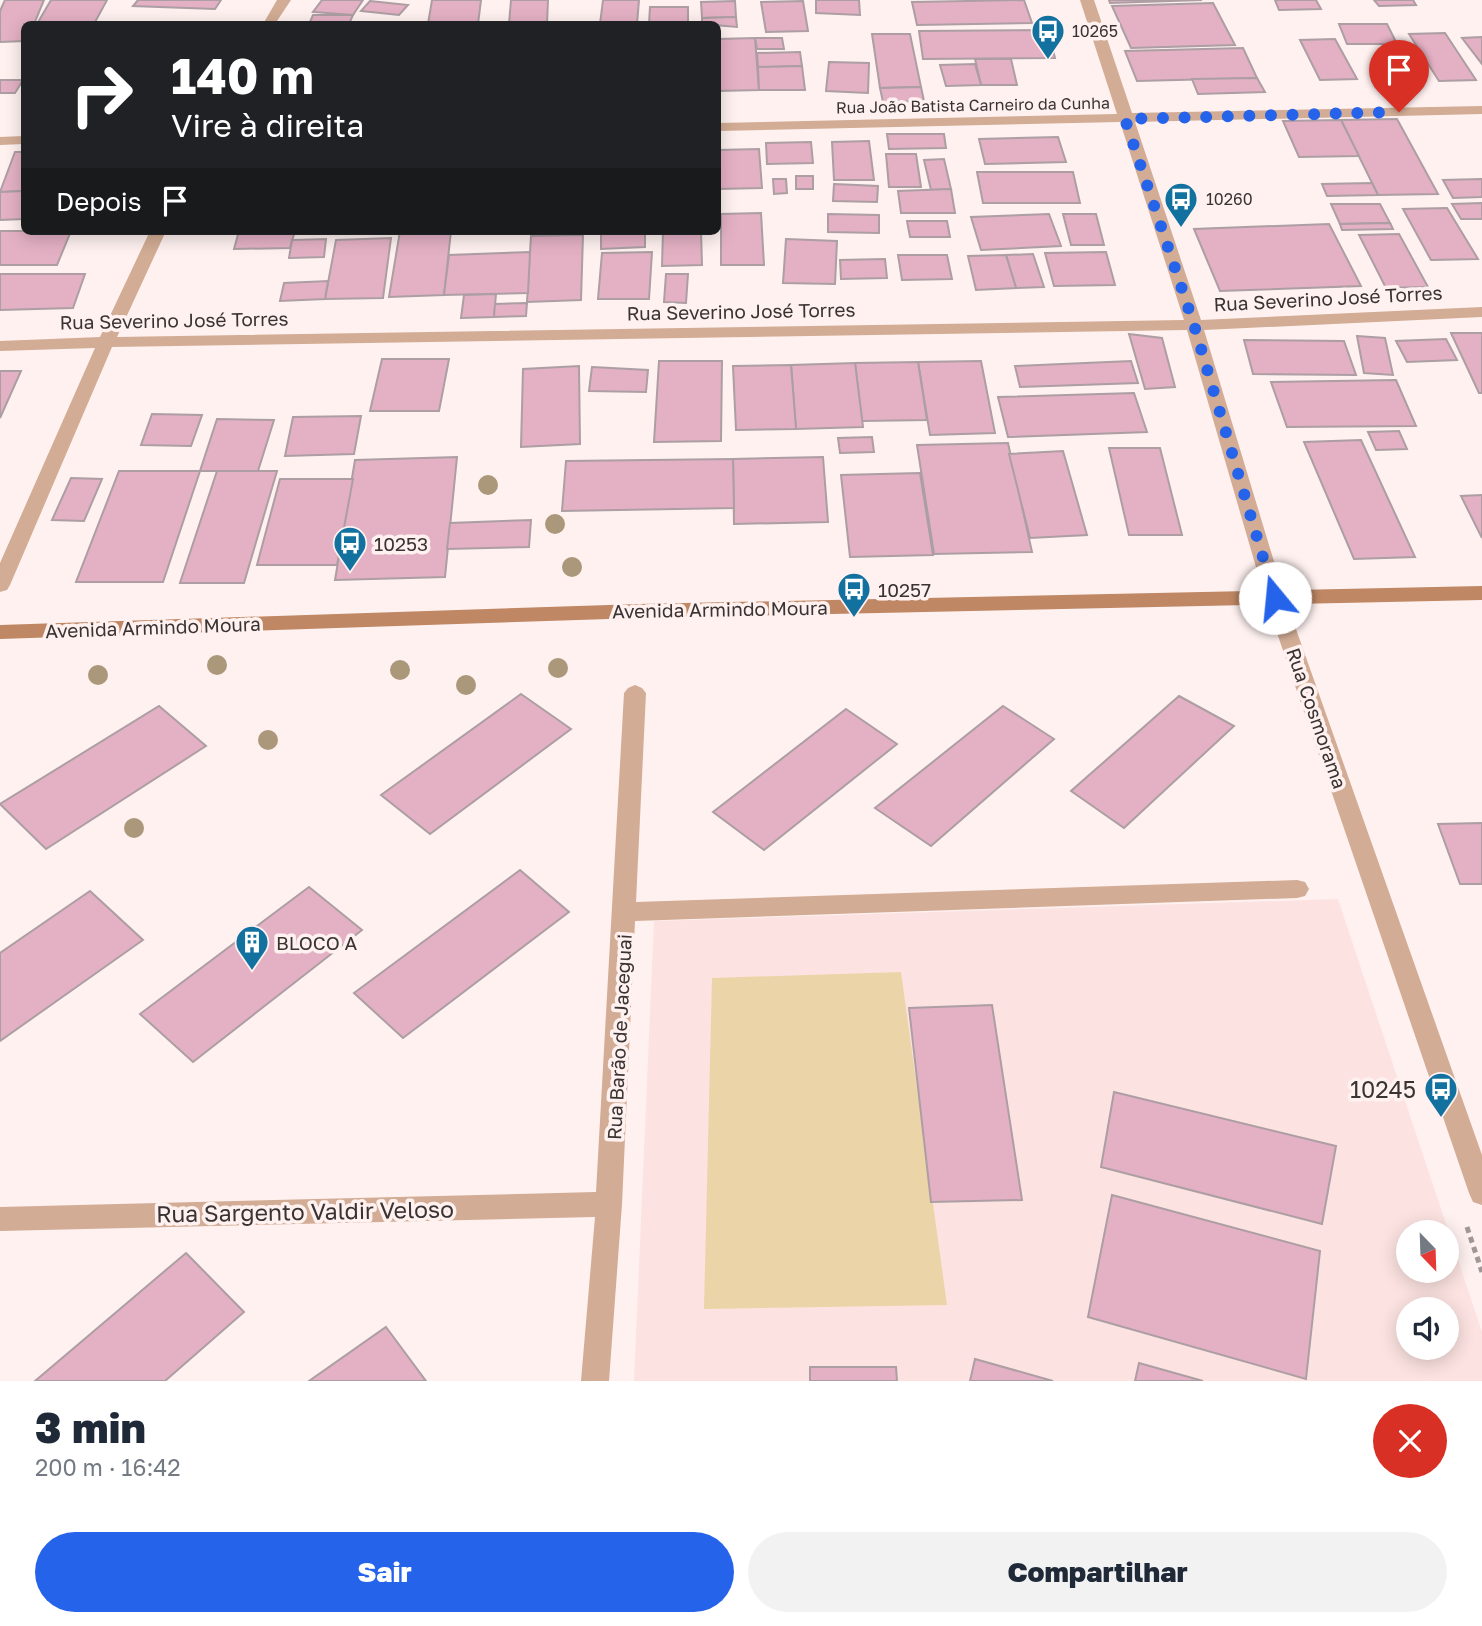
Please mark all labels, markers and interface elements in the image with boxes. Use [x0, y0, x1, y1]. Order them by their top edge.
bus stop icon: 10265 [1029, 12, 1067, 61]
place label: 10265 [1072, 21, 1118, 41]
pin [1369, 40, 1429, 112]
text: 140 m [171, 46, 314, 105]
icon: right [56, 49, 147, 140]
icon: arrive [1380, 51, 1418, 89]
street label: Rua João Batista Carneiro da Cunha [836, 93, 1110, 117]
text: Vire à direita [171, 106, 364, 144]
bus stop icon: 10260 [1162, 180, 1200, 229]
icon: arrive [156, 182, 194, 220]
text: Depois [56, 186, 142, 217]
place label: 10260 [1206, 189, 1253, 209]
street label: Rua Severino José Torres [1213, 281, 1443, 315]
street label: Rua Severino José Torres [626, 298, 856, 324]
street label: Rua Severino José Torres [59, 307, 289, 333]
bus stop icon: 10253 [331, 524, 369, 573]
place label: 10253 [374, 532, 428, 555]
position arrow [1238, 561, 1312, 635]
bus stop icon: 10257 [835, 570, 873, 619]
place label: 10257 [878, 578, 931, 601]
street label: Avenida Armindo Moura [612, 596, 828, 622]
street label: Avenida Armindo Moura [45, 612, 261, 642]
street label: Rua Cosmorama [1282, 644, 1352, 792]
building icon: BLOCO A [233, 923, 271, 972]
place label: BLOCO A [276, 931, 358, 954]
street label: Rua Barão de Jaceguai [602, 933, 636, 1141]
bus stop icon: 10245 [1422, 1070, 1460, 1119]
place label: 10245 [1350, 1075, 1416, 1103]
street label: Rua Sargento Valdir Veloso [156, 1194, 454, 1228]
north arrow [1396, 1220, 1460, 1283]
map controls [1396, 1220, 1459, 1360]
button: sound [1396, 1297, 1459, 1360]
text: 3 min [35, 1402, 146, 1452]
button: close [1373, 1404, 1447, 1478]
text: 200 m · 16:42 [35, 1453, 181, 1481]
button: Sair [35, 1532, 734, 1612]
button: Compartilhar [748, 1532, 1447, 1612]

